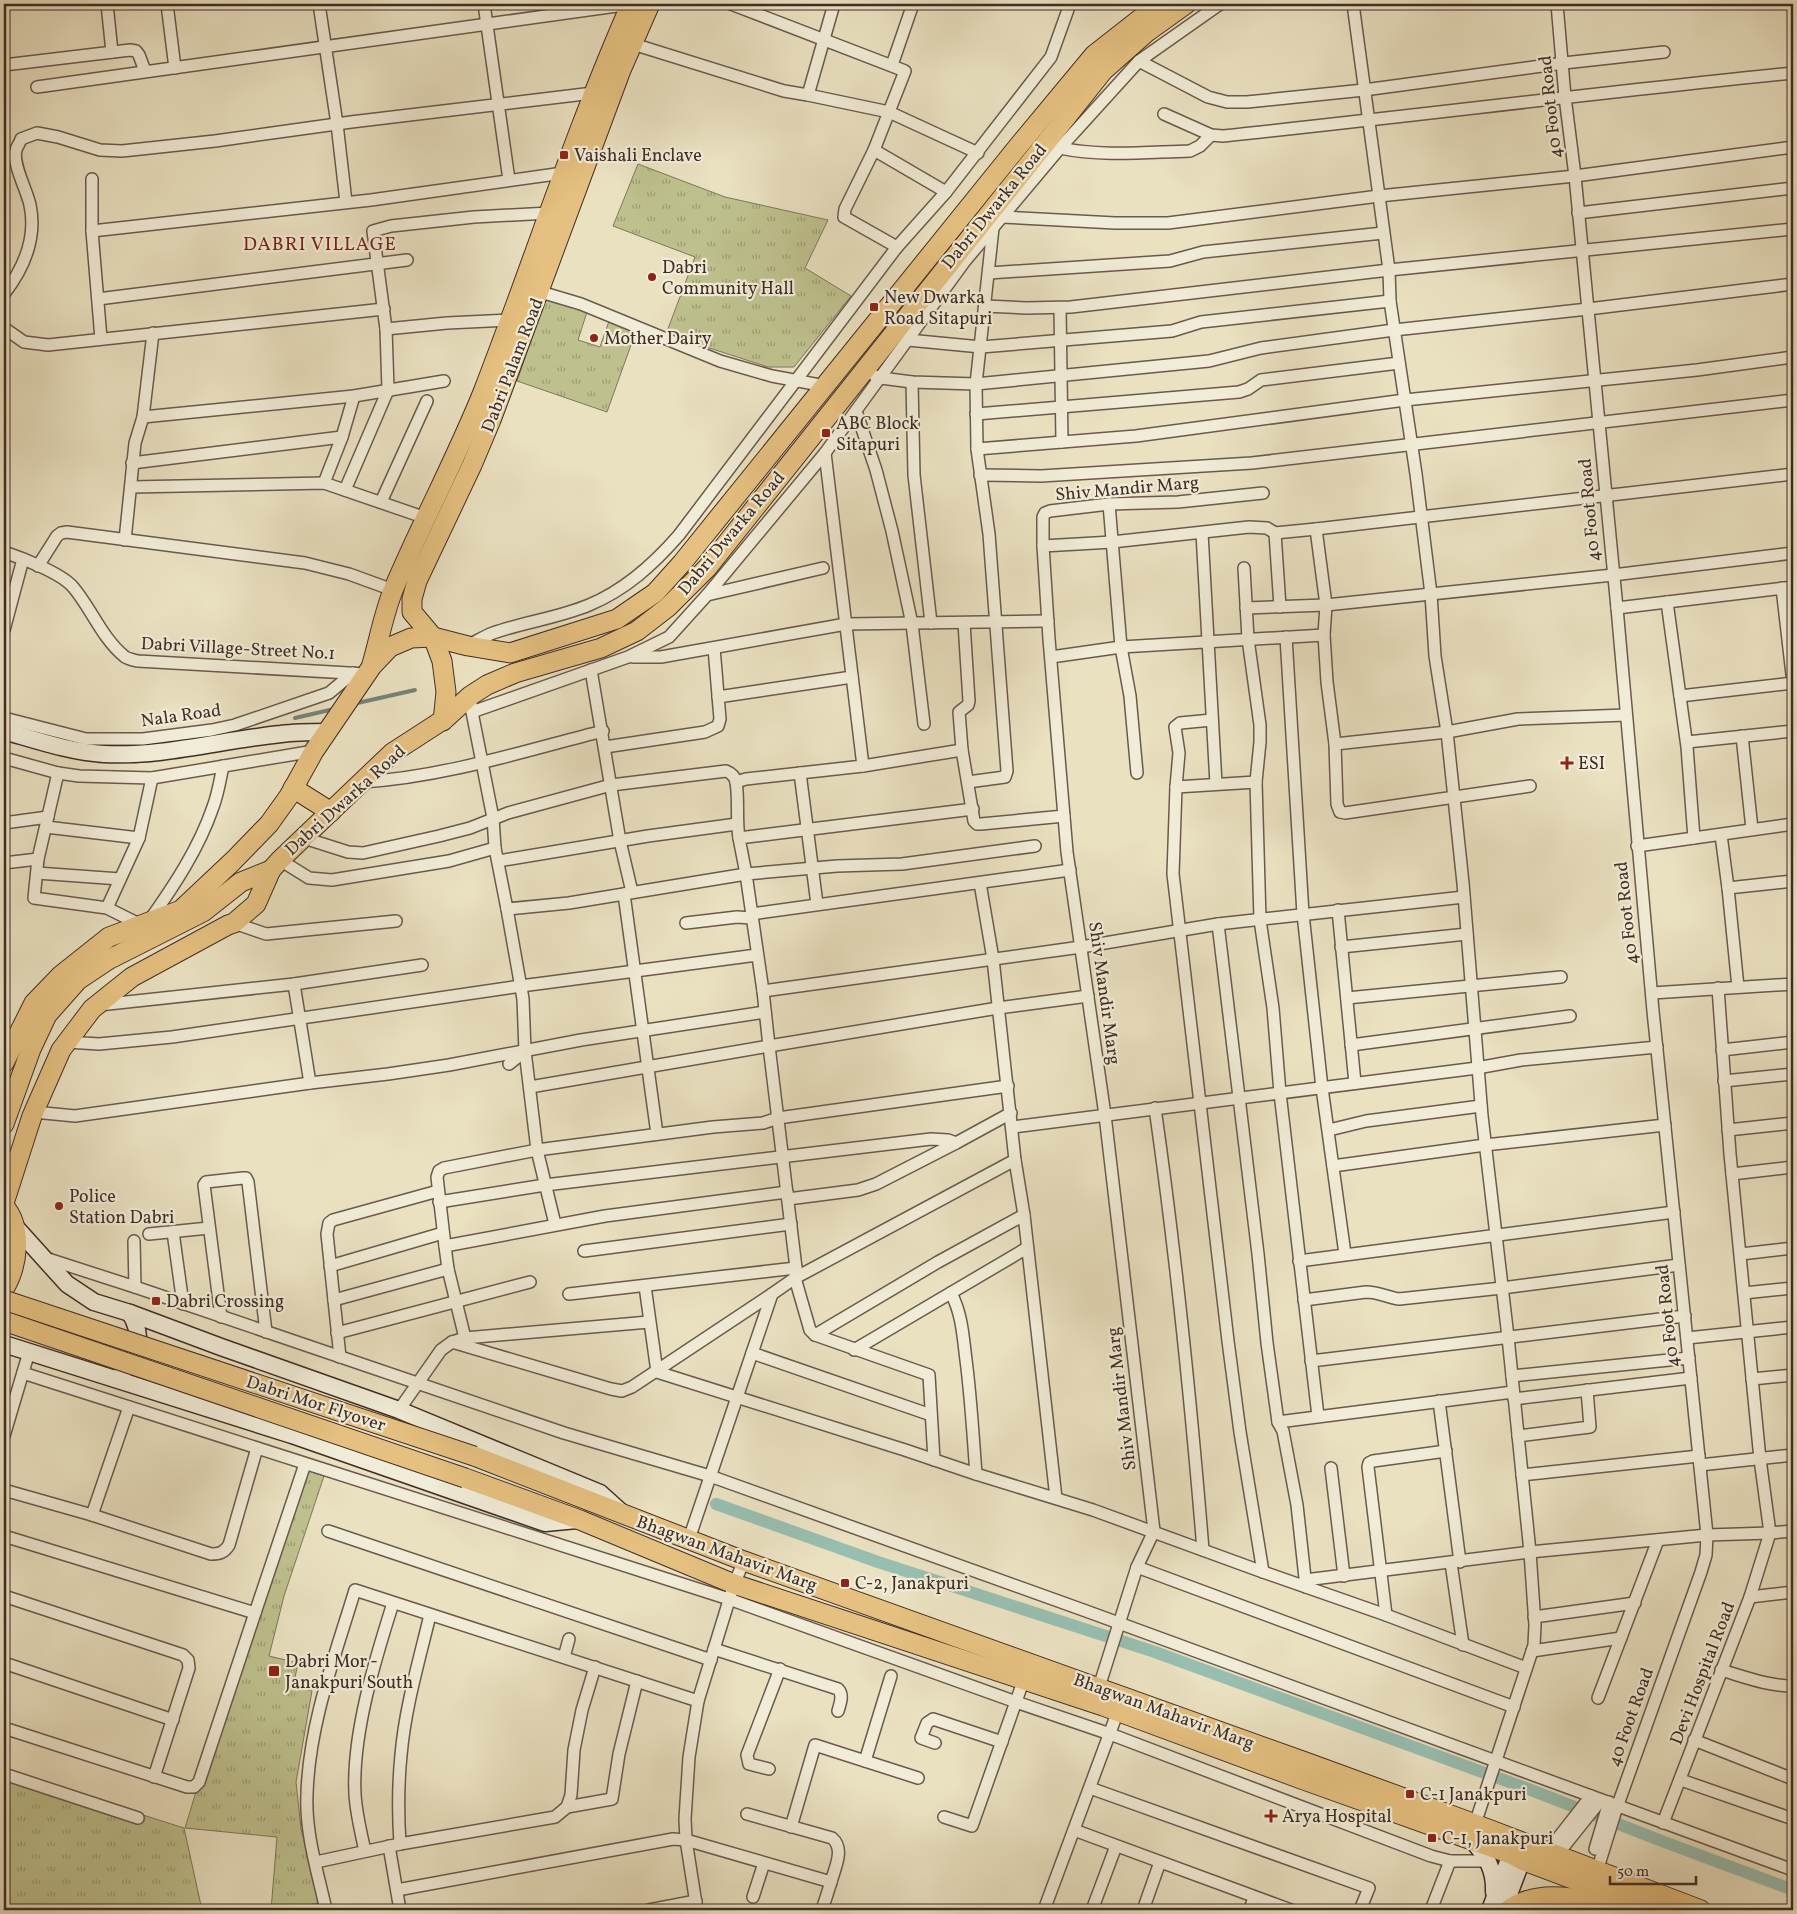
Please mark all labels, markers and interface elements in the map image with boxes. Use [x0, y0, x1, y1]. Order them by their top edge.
street label: 40 Foot Road [1534, 54, 1569, 160]
street label: Dabri Dwarka Road [937, 139, 1054, 275]
place label: Vaishali Enclave [574, 144, 702, 169]
marker: Vaishali Enclave [558, 149, 570, 161]
district label: DABRI VILLAGE [243, 232, 397, 258]
place label: Dabri Community Hall [662, 256, 794, 302]
marker: Dabri Community Hall [646, 271, 658, 283]
place label: New Dwarka Road Sitapuri [884, 286, 992, 332]
street label: Dabri Palam Road [476, 295, 551, 437]
marker: New Dwarka Road Sitapuri [868, 301, 880, 313]
place label: Mother Dairy [604, 327, 712, 352]
marker: Mother Dairy [588, 332, 600, 344]
place label: ABC Block Sitapuri [836, 412, 919, 458]
marker: ABC Block Sitapuri [820, 427, 832, 439]
street label: 40 Foot Road [1574, 457, 1607, 563]
street label: Dabri Dwarka Road [673, 467, 792, 601]
street label: Shiv Mandir Marg [1054, 471, 1200, 508]
street label: Dabri Village-Street No.1 [140, 632, 336, 667]
street label: Nala Road [139, 698, 223, 734]
street label: Dabri Dwarka Road [280, 740, 412, 862]
place label: ESI [1578, 752, 1605, 777]
marker: ESI [1560, 756, 1574, 770]
street label: 40 Foot Road [1610, 860, 1645, 966]
street label: Shiv Mandir Marg [1081, 920, 1126, 1066]
place label: Police Station Dabri [69, 1185, 175, 1231]
marker: Police Station Dabri [53, 1200, 65, 1212]
street label: 40 Foot Road [1651, 1263, 1686, 1369]
place label: Dabri Crossing [166, 1290, 284, 1315]
marker: Dabri Crossing [150, 1295, 162, 1307]
street label: Shiv Mandir Marg [1101, 1326, 1144, 1472]
street label: Dabri Mor Flyover [242, 1370, 389, 1439]
street label: Bhagwan Mahavir Marg [633, 1510, 820, 1599]
place label: C-2, Janakpuri [855, 1572, 969, 1597]
marker: C-2, Janakpuri [839, 1577, 851, 1589]
street label: Devi Hospital Road [1665, 1598, 1742, 1749]
place label: Dabri Mor - Janakpuri South [285, 1650, 413, 1696]
marker: Dabri Mor - Janakpuri South [267, 1664, 281, 1678]
street label: 40 Foot Road [1602, 1665, 1661, 1771]
street label: Bhagwan Mahavir Marg [1070, 1668, 1257, 1757]
place label: C-1 Janakpuri [1420, 1783, 1527, 1808]
marker: C-1 Janakpuri [1404, 1788, 1416, 1800]
place label: Arya Hospital [1282, 1805, 1392, 1830]
marker: Arya Hospital [1264, 1809, 1278, 1823]
place label: C-1, Janakpuri [1442, 1827, 1553, 1852]
marker: C-1, Janakpuri [1426, 1832, 1438, 1844]
scale bar [1610, 1854, 1696, 1886]
text: 50 m [1617, 1862, 1649, 1883]

